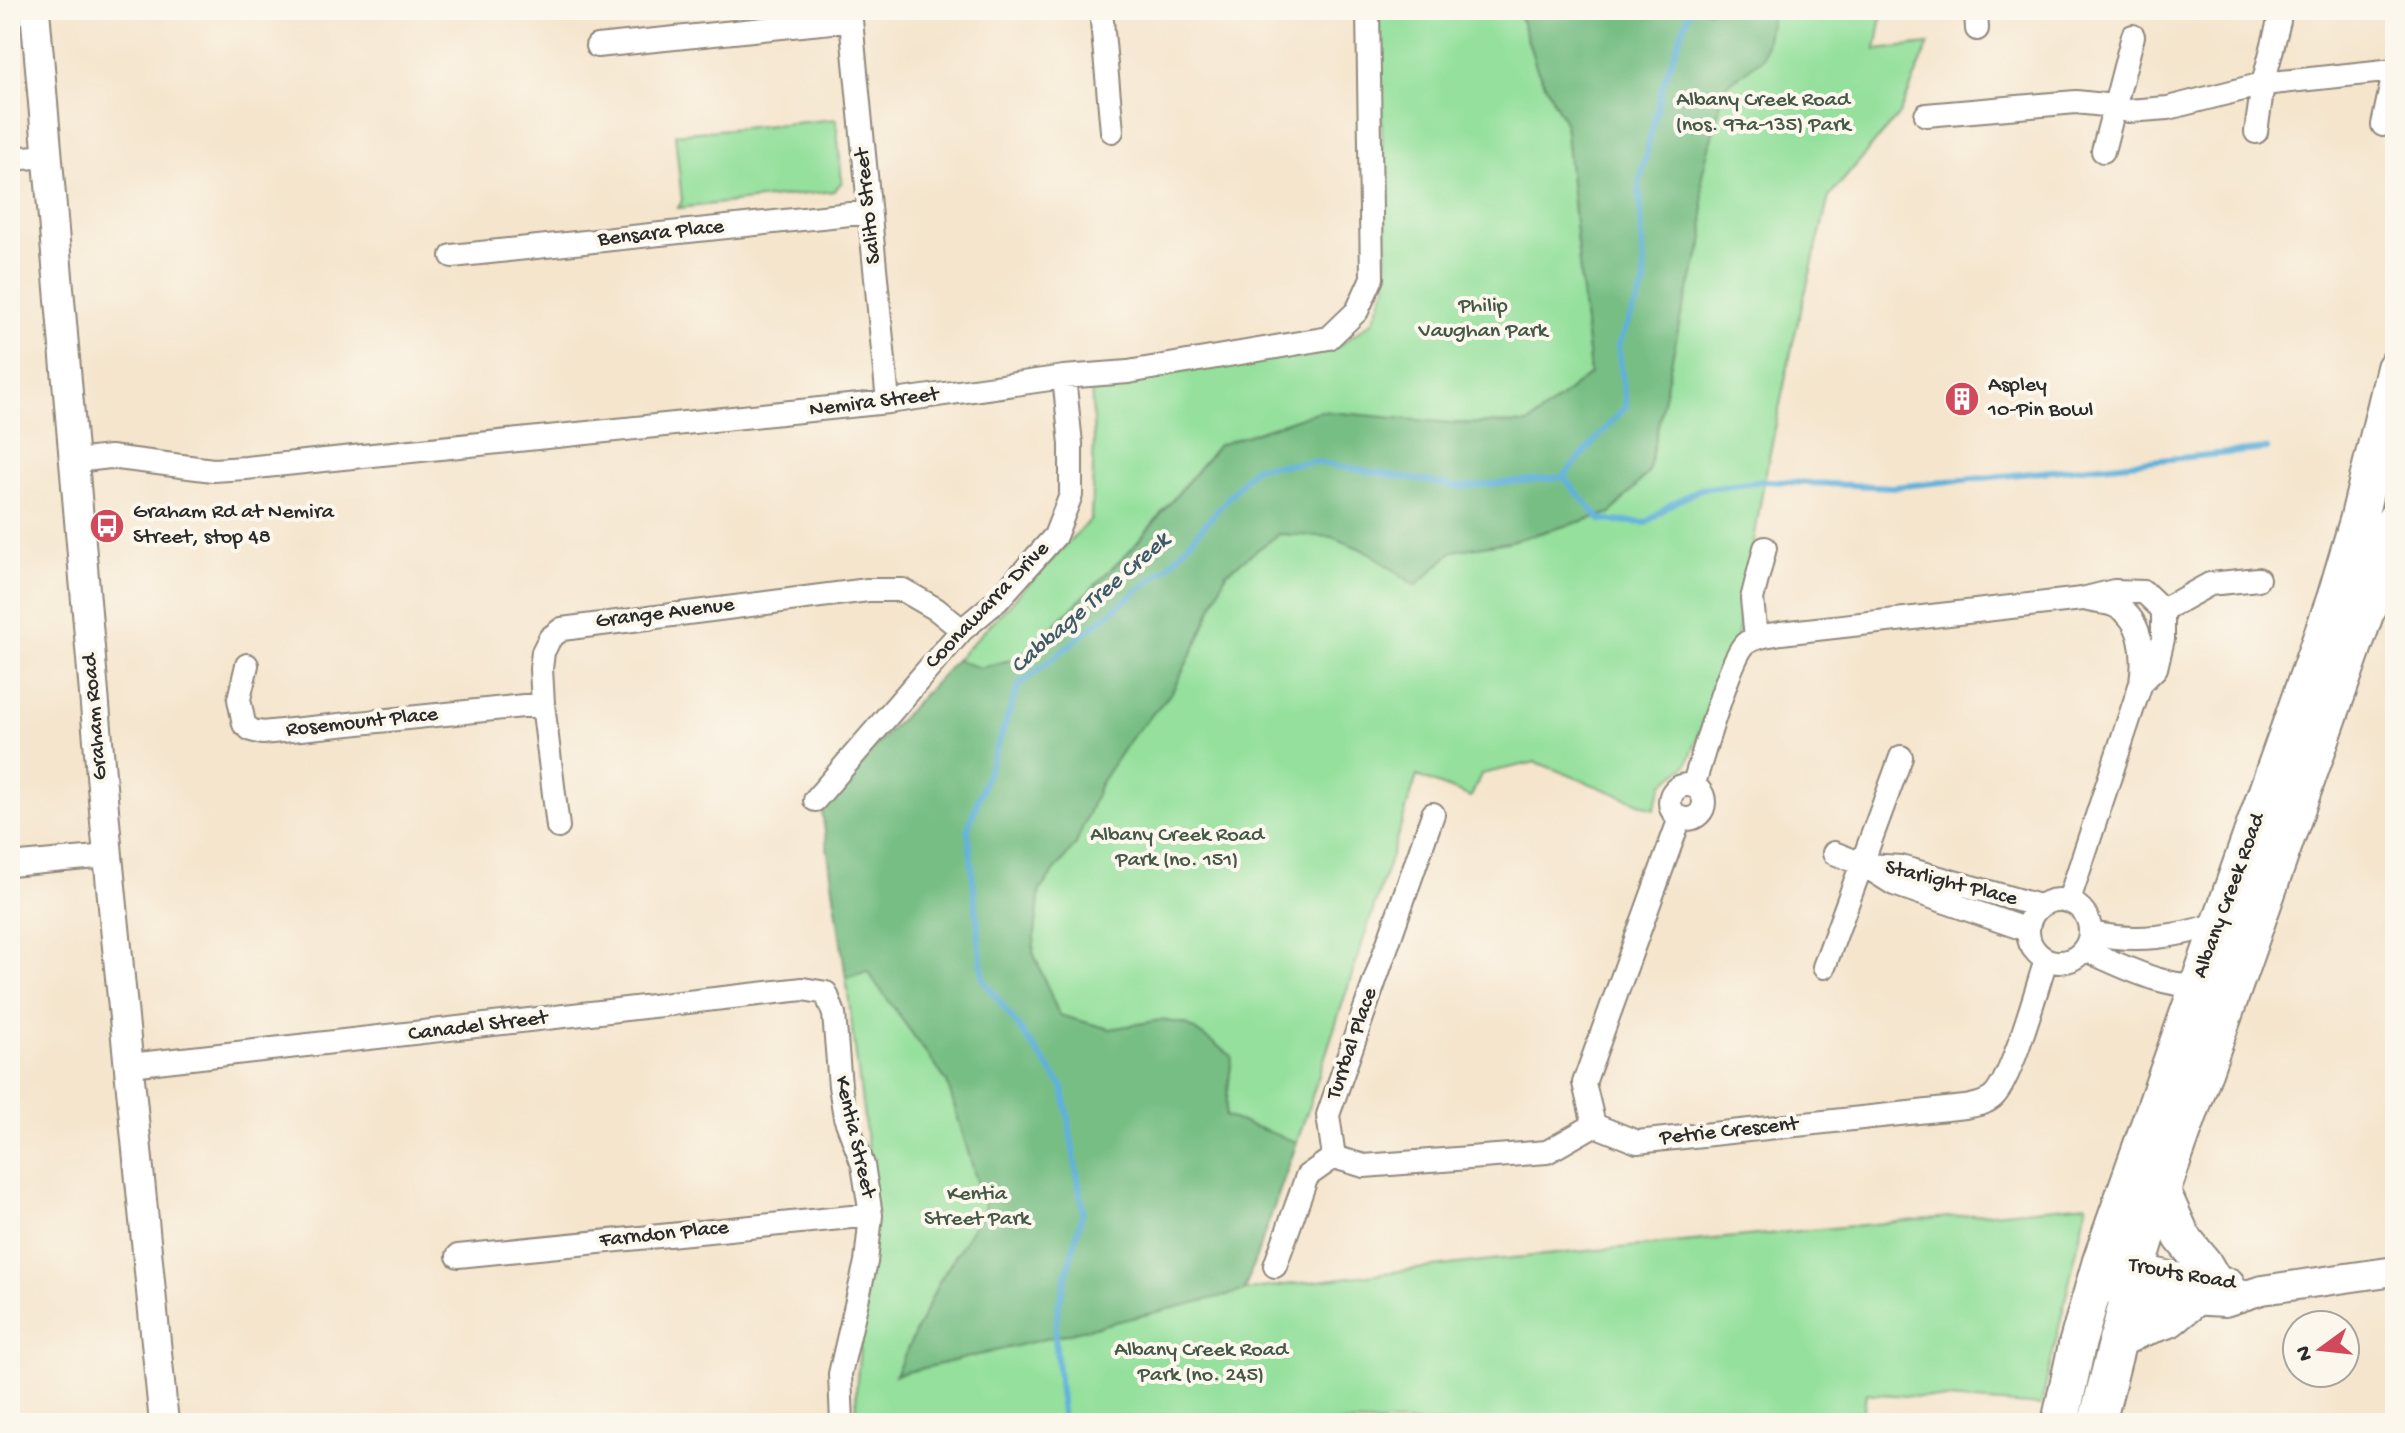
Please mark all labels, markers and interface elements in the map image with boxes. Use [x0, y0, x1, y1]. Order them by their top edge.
park label: Albany Creek Road (nos. 97a-135) Park [1675, 88, 1853, 139]
street label: Salito Street [850, 145, 888, 265]
street label: Bensara Place [596, 214, 726, 254]
park label: Philip Vaughan Park [1418, 294, 1550, 345]
place label: Aspley 10-Pin Bowl [1987, 373, 2094, 424]
building icon: Aspley 10-Pin Bowl [1943, 380, 1981, 418]
street label: Nemira Street [808, 382, 942, 424]
place label: Graham Rd at Nemira Street, stop 48 [133, 500, 335, 551]
bus stop icon: Graham Rd at Nemira Street, stop 48 [88, 507, 126, 545]
water label: Cabbage Tree Creek [1005, 525, 1178, 681]
street label: Coonawarra Drive [920, 536, 1056, 675]
street label: Grange Avenue [594, 593, 736, 635]
street label: Graham Road [77, 651, 114, 781]
street label: Rosemount Place [285, 702, 440, 744]
street label: Albany Creek Road [2188, 808, 2273, 982]
park label: Albany Creek Road Park (no. 151) [1090, 823, 1266, 874]
street label: Starlight Place [1882, 855, 2020, 913]
street label: Turrbal Place [1321, 984, 1384, 1105]
street label: Canadel Street [407, 1005, 551, 1048]
street label: Kentia Street [827, 1074, 881, 1202]
street label: Petrie Crescent [1658, 1112, 1801, 1152]
park label: Kentia Street Park [924, 1182, 1032, 1233]
street label: Farndon Place [597, 1215, 731, 1255]
street label: Trouts Road [2124, 1252, 2240, 1298]
north arrow [2281, 1309, 2361, 1389]
park label: Albany Creek Road Park (no. 245) [1114, 1338, 1290, 1389]
text: N [2291, 1343, 2320, 1363]

